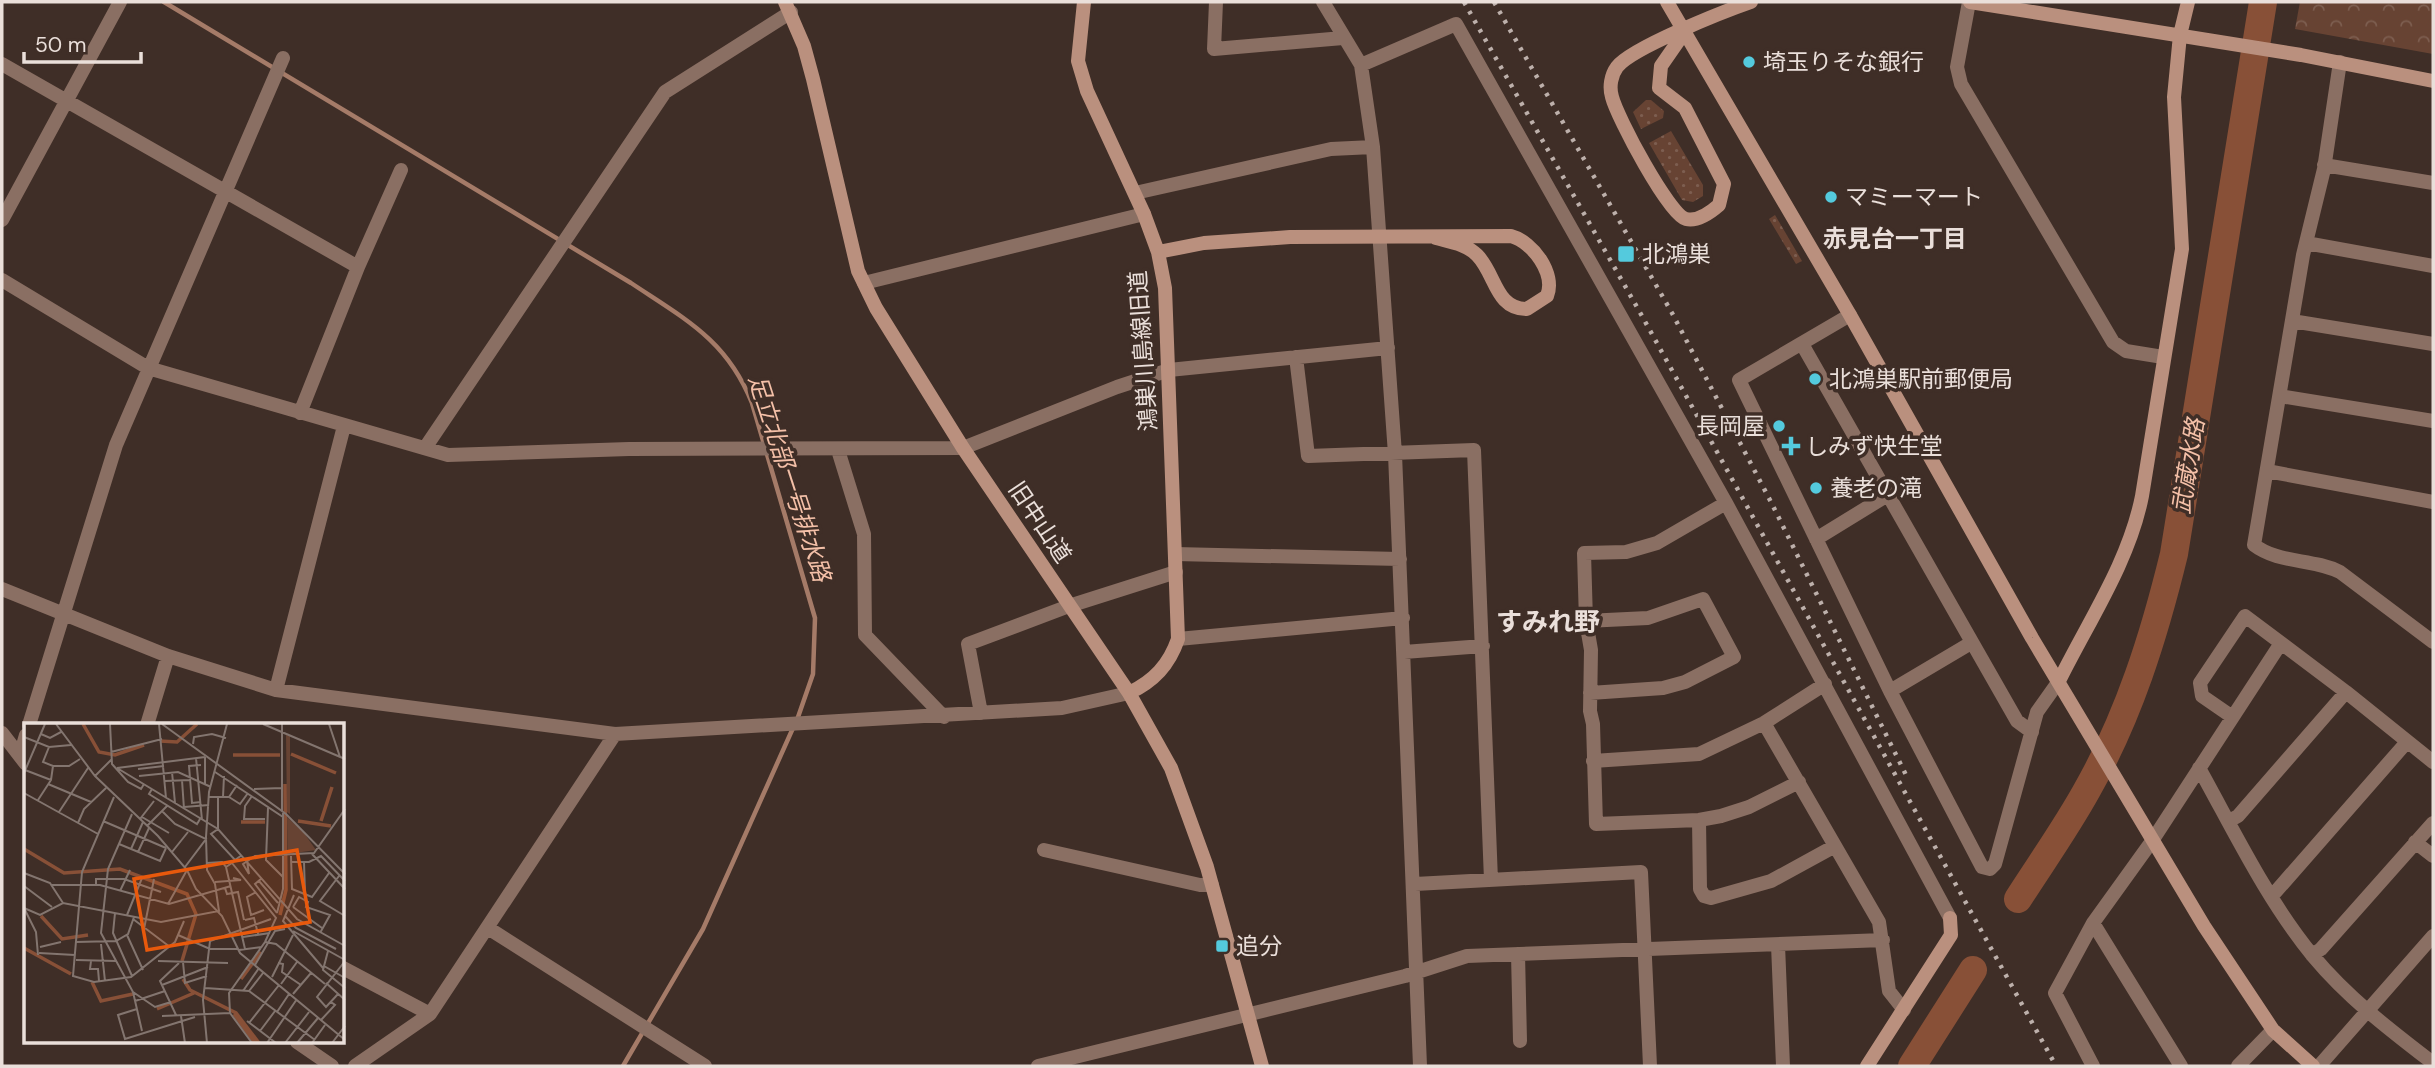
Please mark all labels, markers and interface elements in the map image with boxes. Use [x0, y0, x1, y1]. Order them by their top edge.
scale bar [24, 21, 142, 65]
text: 50 m [35, 31, 86, 59]
place label: 埼玉りそな銀行 [1763, 47, 1924, 77]
marker: 埼玉りそな銀行 [1741, 54, 1757, 70]
place label: マミーマート [1845, 182, 1983, 212]
marker: マミーマート [1823, 189, 1839, 205]
district label: 赤見台一丁目 [1823, 223, 1967, 254]
place label: 北鴻巣 [1642, 239, 1711, 269]
marker: 北鴻巣 [1616, 244, 1636, 264]
street label: 鴻巣川島線旧道 [1122, 270, 1164, 432]
place label: 北鴻巣駅前郵便局 [1829, 364, 2013, 394]
water label: 足立北部一号排水路 [742, 370, 839, 587]
marker: 北鴻巣駅前郵便局 [1807, 371, 1823, 387]
place label: 長岡屋 [1696, 411, 1765, 441]
water label: 武蔵水路 [2165, 414, 2211, 516]
marker: 長岡屋 [1771, 418, 1787, 434]
place label: しみず快生堂 [1805, 431, 1943, 461]
marker: しみず快生堂 [1783, 438, 1799, 454]
place label: 養老の滝 [1830, 473, 1922, 503]
street label: 旧中山道 [1002, 475, 1078, 569]
marker: 養老の滝 [1808, 480, 1824, 496]
district label: すみれ野 [1496, 605, 1600, 639]
inset map [24, 723, 345, 1044]
place label: 追分 [1236, 931, 1282, 961]
marker: 追分 [1214, 938, 1230, 954]

